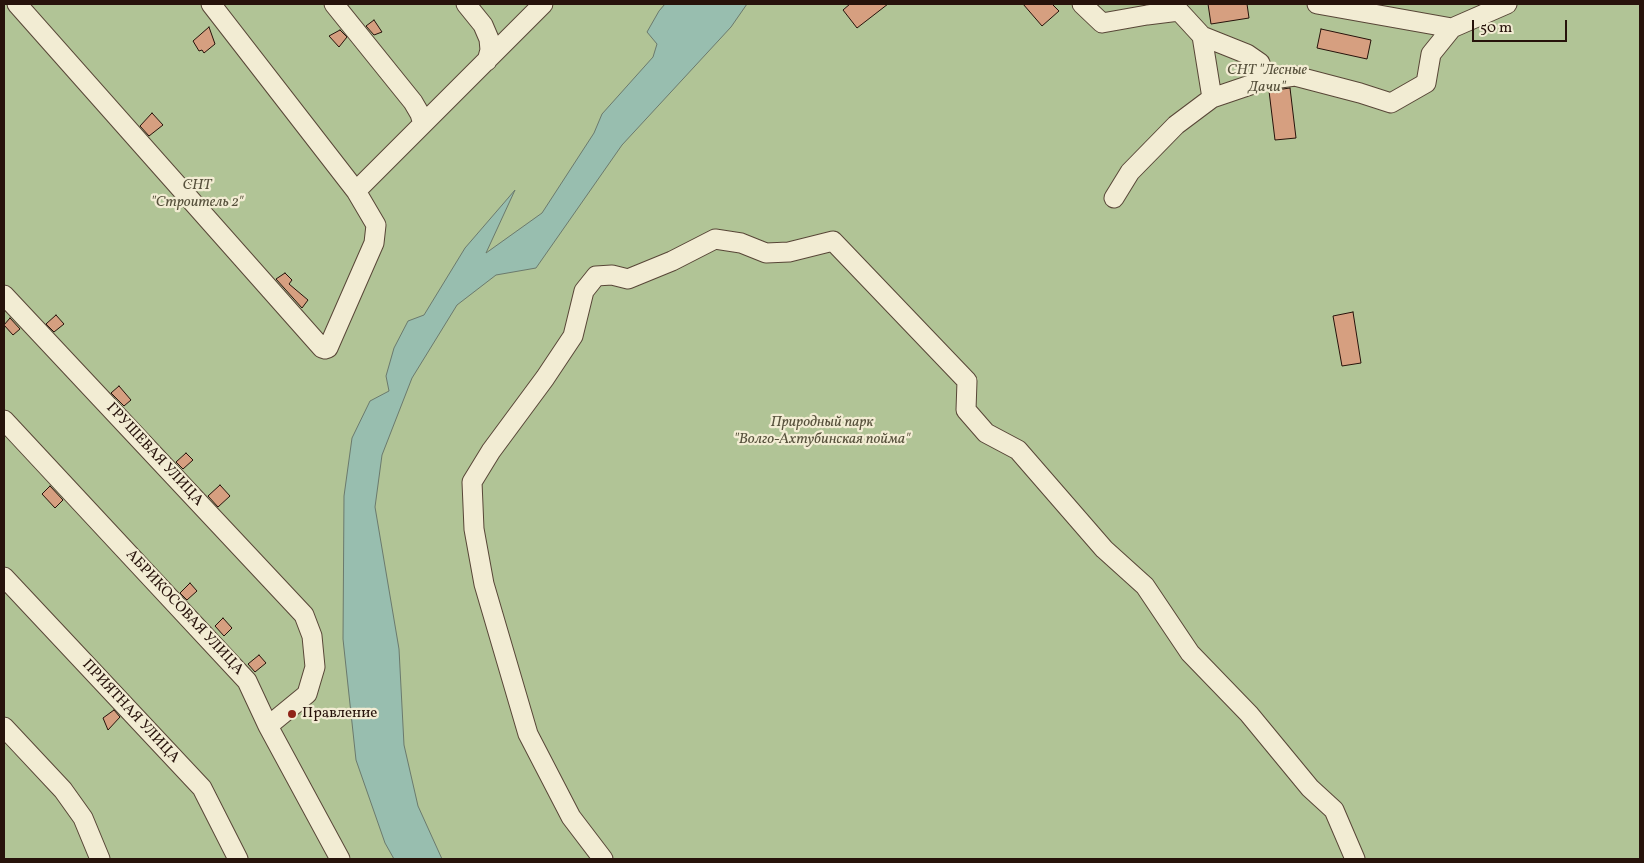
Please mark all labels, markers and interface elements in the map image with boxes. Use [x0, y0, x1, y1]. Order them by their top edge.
scale bar [1474, 10, 1569, 42]
text: 50 m [1480, 18, 1512, 39]
park label: СНТ "Лесные Дачи" [1227, 62, 1307, 97]
park label: СНТ "Строитель 2" [151, 177, 243, 212]
street label: ГРУШЕВАЯ УЛИЦА [102, 400, 206, 510]
park label: Природный парк "Волго-Ахтубинская пойма" [734, 414, 910, 449]
street label: АБРИКОСОВАЯ УЛИЦА [121, 547, 247, 679]
street label: ПРИЯТНАЯ УЛИЦА [77, 656, 183, 768]
place label: Правление [302, 705, 377, 723]
marker: Правление [286, 708, 298, 720]

